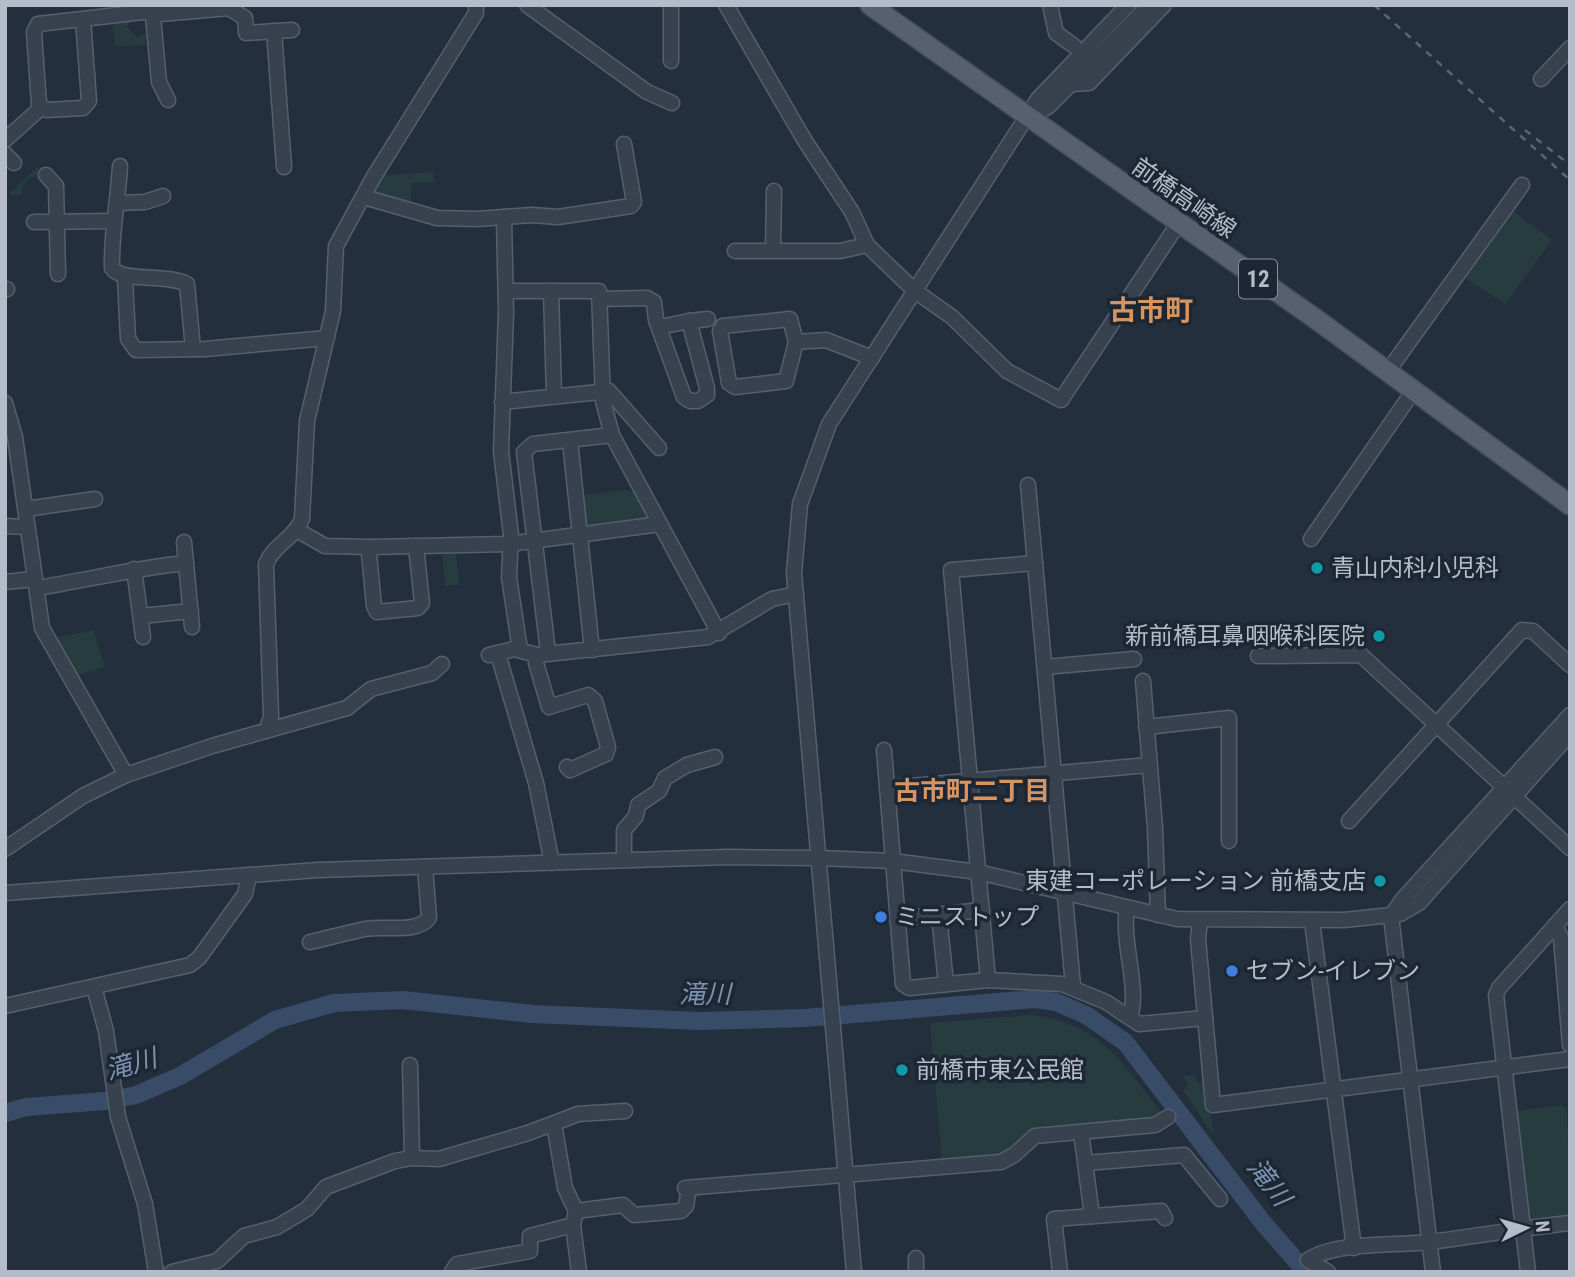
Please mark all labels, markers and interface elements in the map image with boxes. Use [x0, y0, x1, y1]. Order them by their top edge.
street label: 前橋高崎線 [1127, 152, 1241, 244]
road number: 12 [1239, 260, 1277, 298]
district label: 古市町 [1109, 294, 1193, 327]
place label: 青山内科小児科 [1331, 554, 1499, 582]
marker: 青山内科小児科 [1309, 560, 1325, 576]
place label: 新前橋耳鼻咽喉科医院 [1125, 622, 1365, 650]
marker: 新前橋耳鼻咽喉科医院 [1371, 628, 1387, 644]
district label: 古市町二丁目 [894, 776, 1050, 806]
place label: 東建コーポレーション 前橋支店 [1025, 867, 1366, 895]
marker: 東建コーポレーション 前橋支店 [1372, 873, 1388, 889]
place label: ミニストップ [895, 903, 1039, 931]
marker: ミニストップ [873, 909, 889, 925]
place label: セブン-イレブン [1246, 957, 1420, 985]
marker: セブン-イレブン [1224, 963, 1240, 979]
water label: 滝川 [679, 979, 734, 1009]
water label: 滝川 [102, 1042, 163, 1086]
place label: 前橋市東公民館 [916, 1056, 1084, 1084]
marker: 前橋市東公民館 [894, 1062, 910, 1078]
water label: 滝川 [1241, 1152, 1299, 1214]
north arrow [1491, 1193, 1561, 1263]
text: N [1530, 1220, 1554, 1233]

